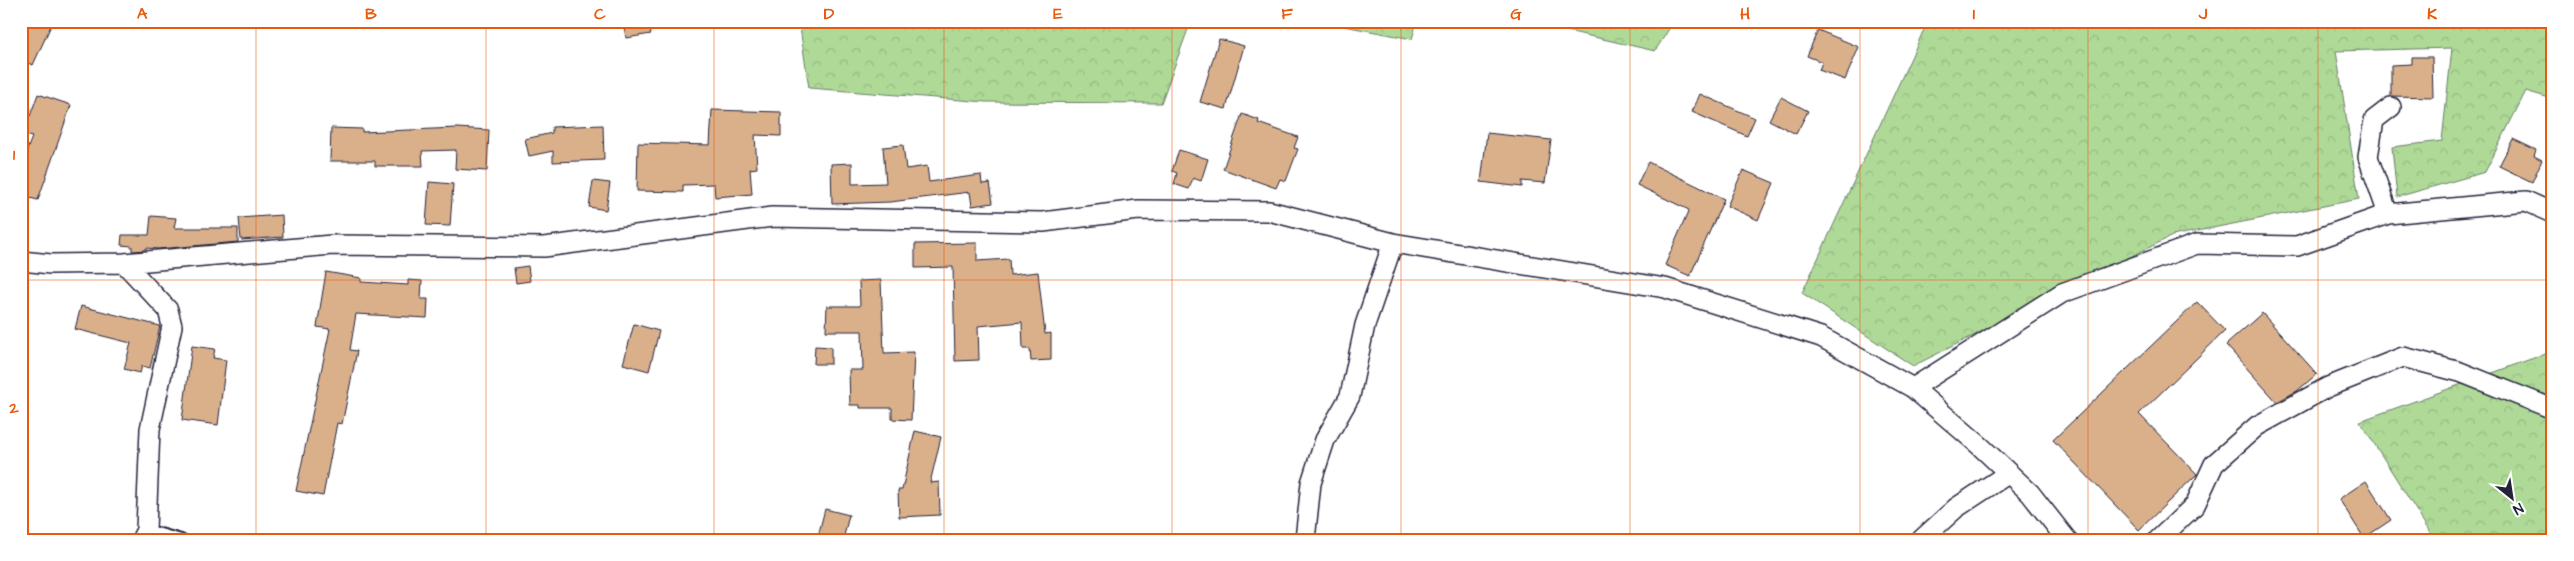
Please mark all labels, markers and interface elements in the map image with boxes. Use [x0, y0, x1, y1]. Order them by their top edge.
text: A [137, 3, 148, 25]
text: B [365, 3, 377, 25]
text: C [594, 3, 606, 25]
text: D [824, 3, 835, 25]
text: E [1053, 3, 1063, 25]
text: F [1281, 3, 1293, 25]
text: G [1510, 3, 1522, 25]
text: H [1740, 3, 1750, 25]
text: I [1973, 3, 1975, 25]
text: J [2198, 3, 2208, 25]
text: K [2427, 3, 2437, 25]
text: 1 [13, 144, 16, 166]
text: 2 [8, 397, 19, 419]
north arrow [2486, 474, 2536, 524]
text: N [2509, 498, 2527, 519]

